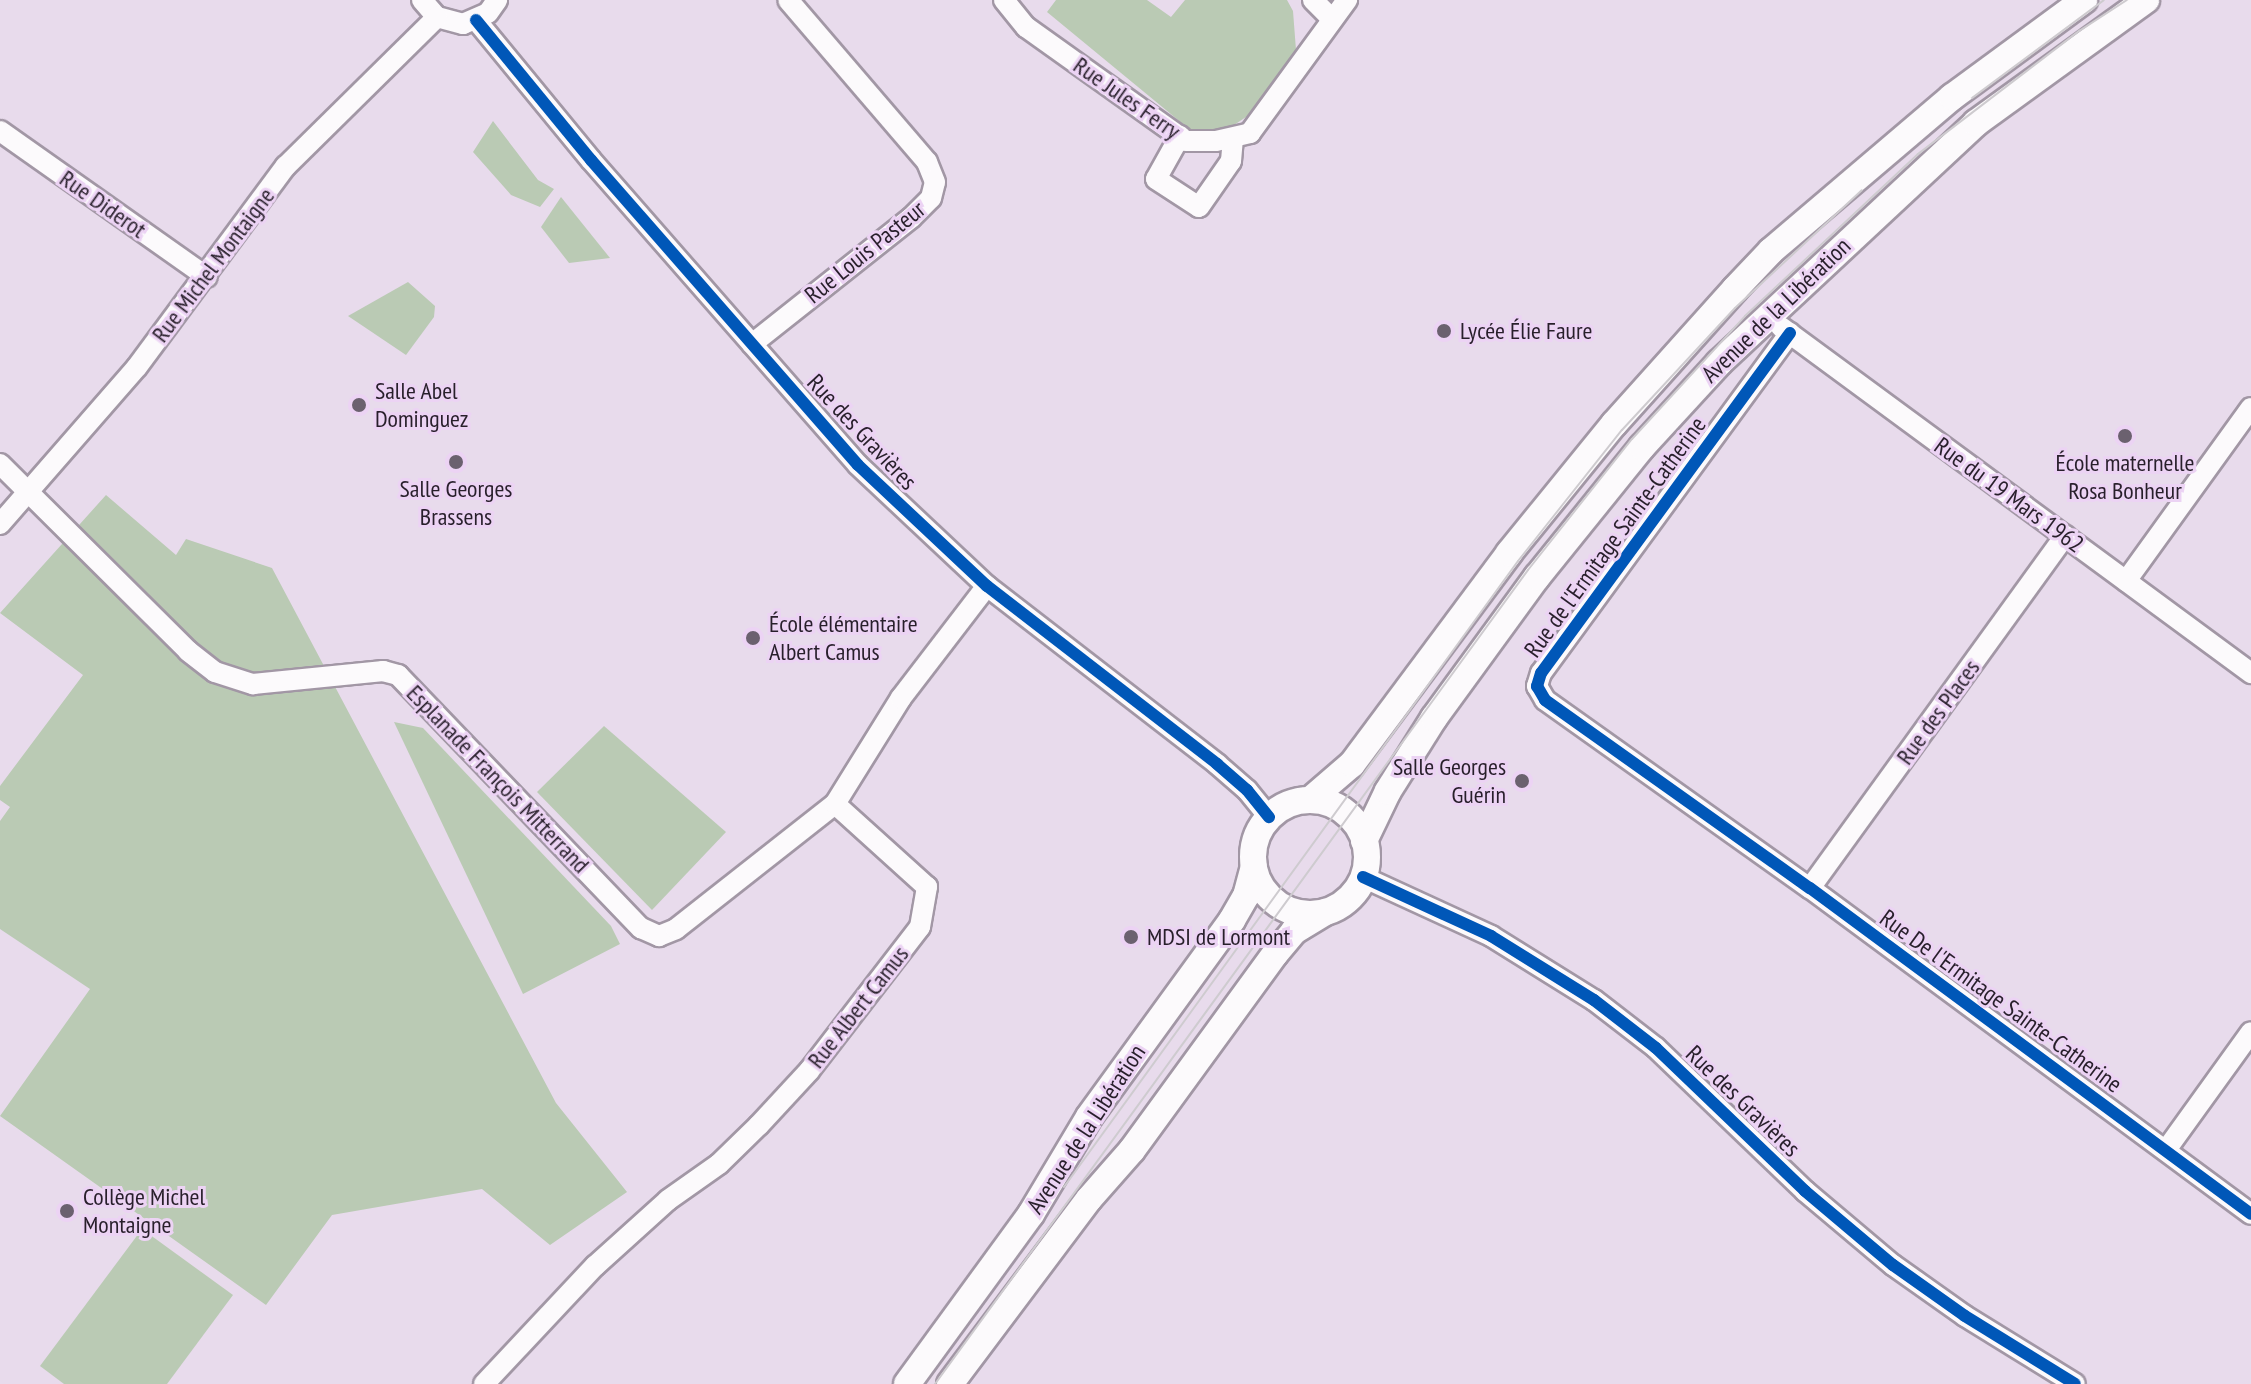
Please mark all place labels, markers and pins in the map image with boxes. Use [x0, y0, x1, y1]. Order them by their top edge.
place label: Lycée Élie Faure [1460, 317, 1593, 345]
marker: Lycée Élie Faure [1435, 322, 1453, 340]
place label: Salle Abel Dominguez [375, 377, 468, 433]
marker: Salle Abel Dominguez [350, 396, 368, 414]
marker: École maternelle Rosa Bonheur [2116, 427, 2134, 445]
place label: École maternelle Rosa Bonheur [2055, 449, 2195, 505]
marker: Salle Georges Brassens [447, 453, 465, 471]
place label: Salle Georges Brassens [400, 475, 512, 531]
place label: École élémentaire Albert Camus [769, 610, 918, 666]
marker: École élémentaire Albert Camus [744, 629, 762, 647]
place label: Salle Georges Guérin [1393, 753, 1506, 809]
marker: Salle Georges Guérin [1513, 772, 1531, 790]
place label: MDSI de Lormont [1147, 923, 1290, 951]
marker: MDSI de Lormont [1122, 928, 1140, 946]
place label: Collège Michel Montaigne [83, 1183, 205, 1239]
marker: Collège Michel Montaigne [58, 1202, 76, 1220]

